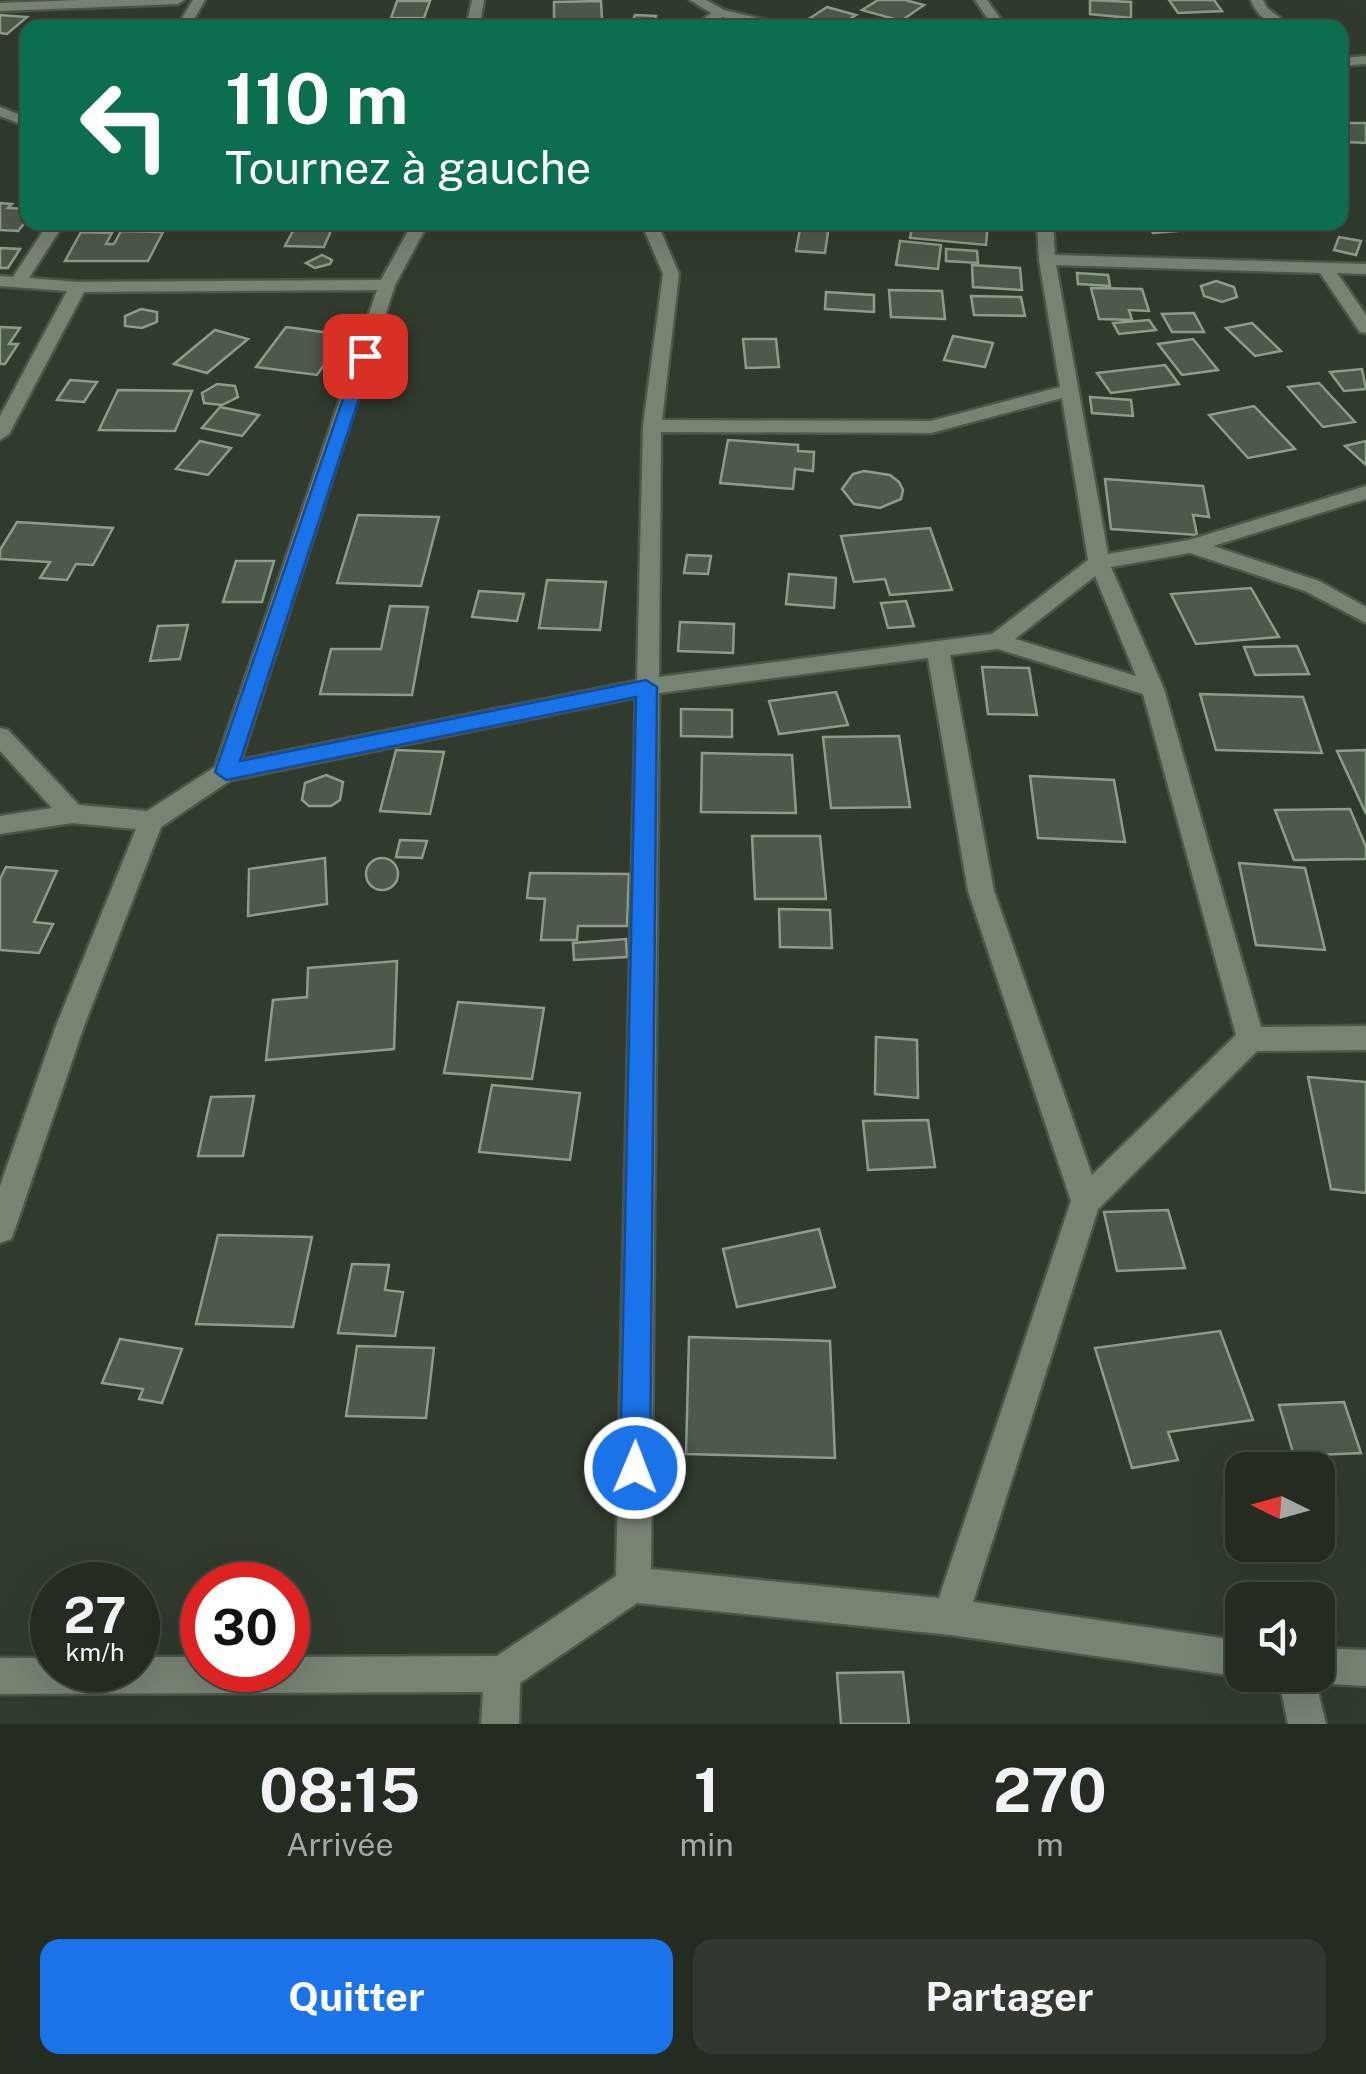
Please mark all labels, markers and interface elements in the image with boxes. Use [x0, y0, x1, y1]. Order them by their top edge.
text: 110 m [225, 57, 409, 140]
icon: left [60, 60, 190, 190]
text: Tournez à gauche [225, 141, 591, 194]
pin [323, 314, 408, 399]
icon: arrive [338, 329, 393, 384]
position arrow [583, 1416, 687, 1520]
north arrow [1225, 1452, 1335, 1562]
map controls [1225, 1452, 1335, 1692]
speed limit sign: 30 [180, 1562, 310, 1692]
button: sound [1225, 1582, 1335, 1692]
text: 27 [63, 1585, 127, 1644]
text: km/h [66, 1637, 124, 1667]
text: 08:15 [259, 1755, 420, 1826]
text: 1 [694, 1755, 719, 1826]
text: 270 [993, 1755, 1107, 1826]
text: Arrivée [286, 1826, 394, 1863]
text: min [680, 1826, 734, 1863]
text: m [1036, 1826, 1064, 1863]
button: Quitter [40, 1939, 673, 2054]
button: Partager [693, 1939, 1326, 2054]

